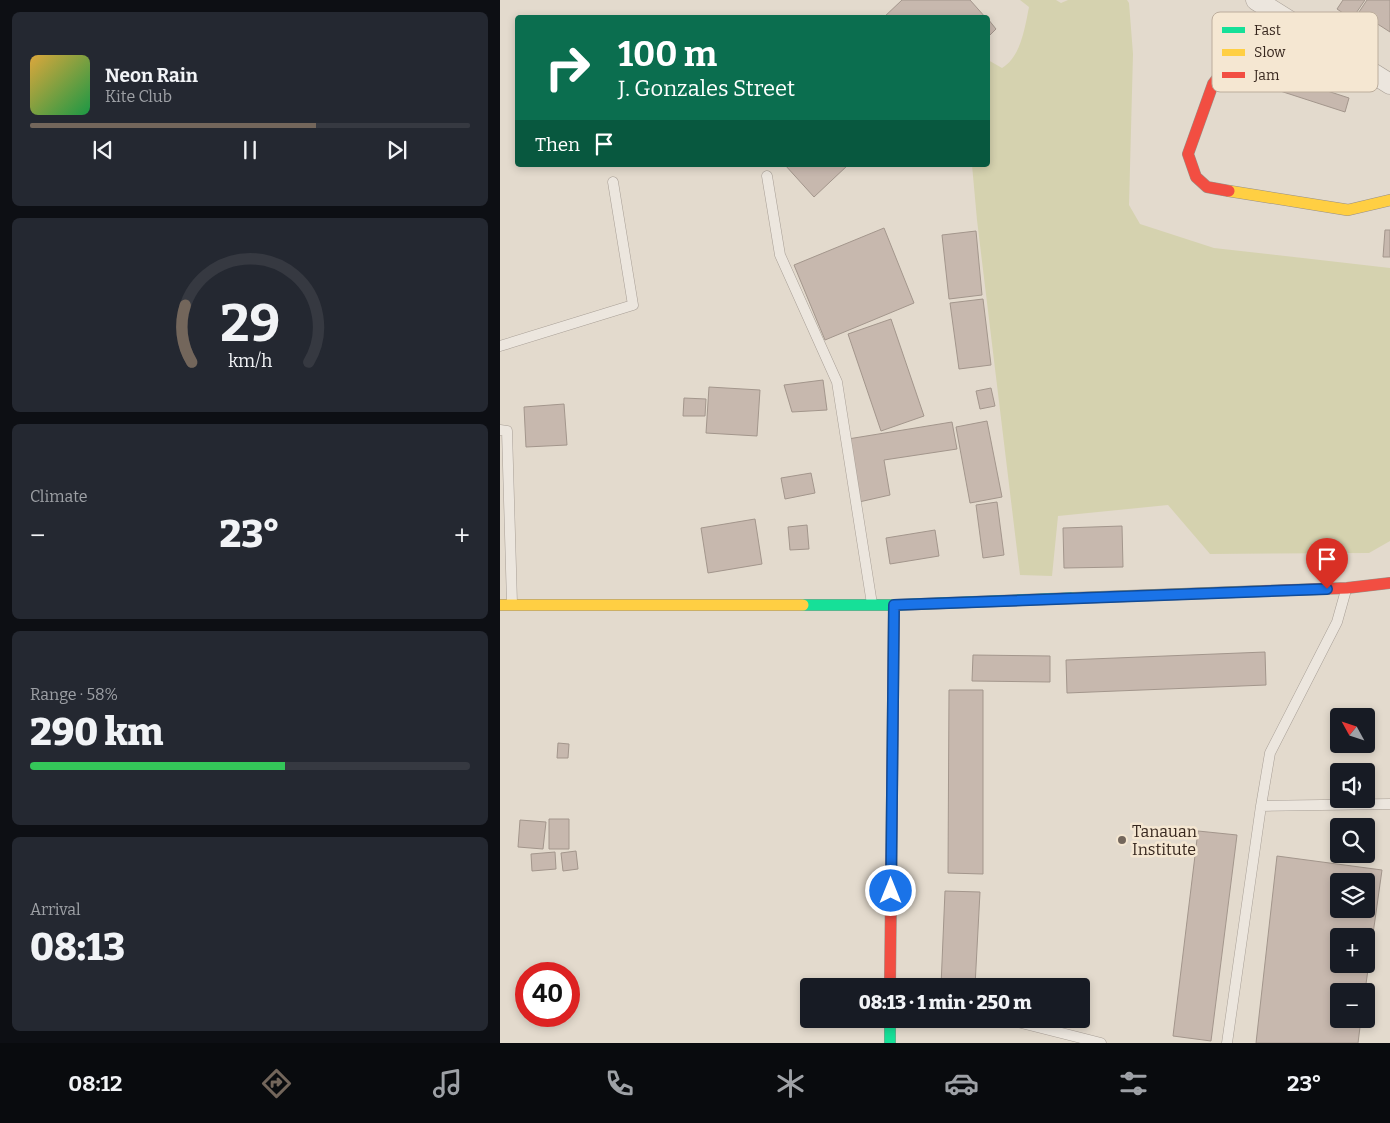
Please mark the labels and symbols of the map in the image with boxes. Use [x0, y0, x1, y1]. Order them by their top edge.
legend [1212, 12, 1378, 92]
text: Fast [1254, 22, 1281, 39]
text: Slow [1254, 44, 1286, 61]
text: Jam [1253, 67, 1280, 84]
pin [1306, 538, 1348, 589]
north arrow [1330, 708, 1375, 752]
place label: Tanauan Institute [1132, 822, 1197, 859]
marker: Tanauan Institute [1116, 834, 1128, 846]
position arrow [864, 864, 916, 916]
speed limit sign: 40 [515, 962, 580, 1027]

